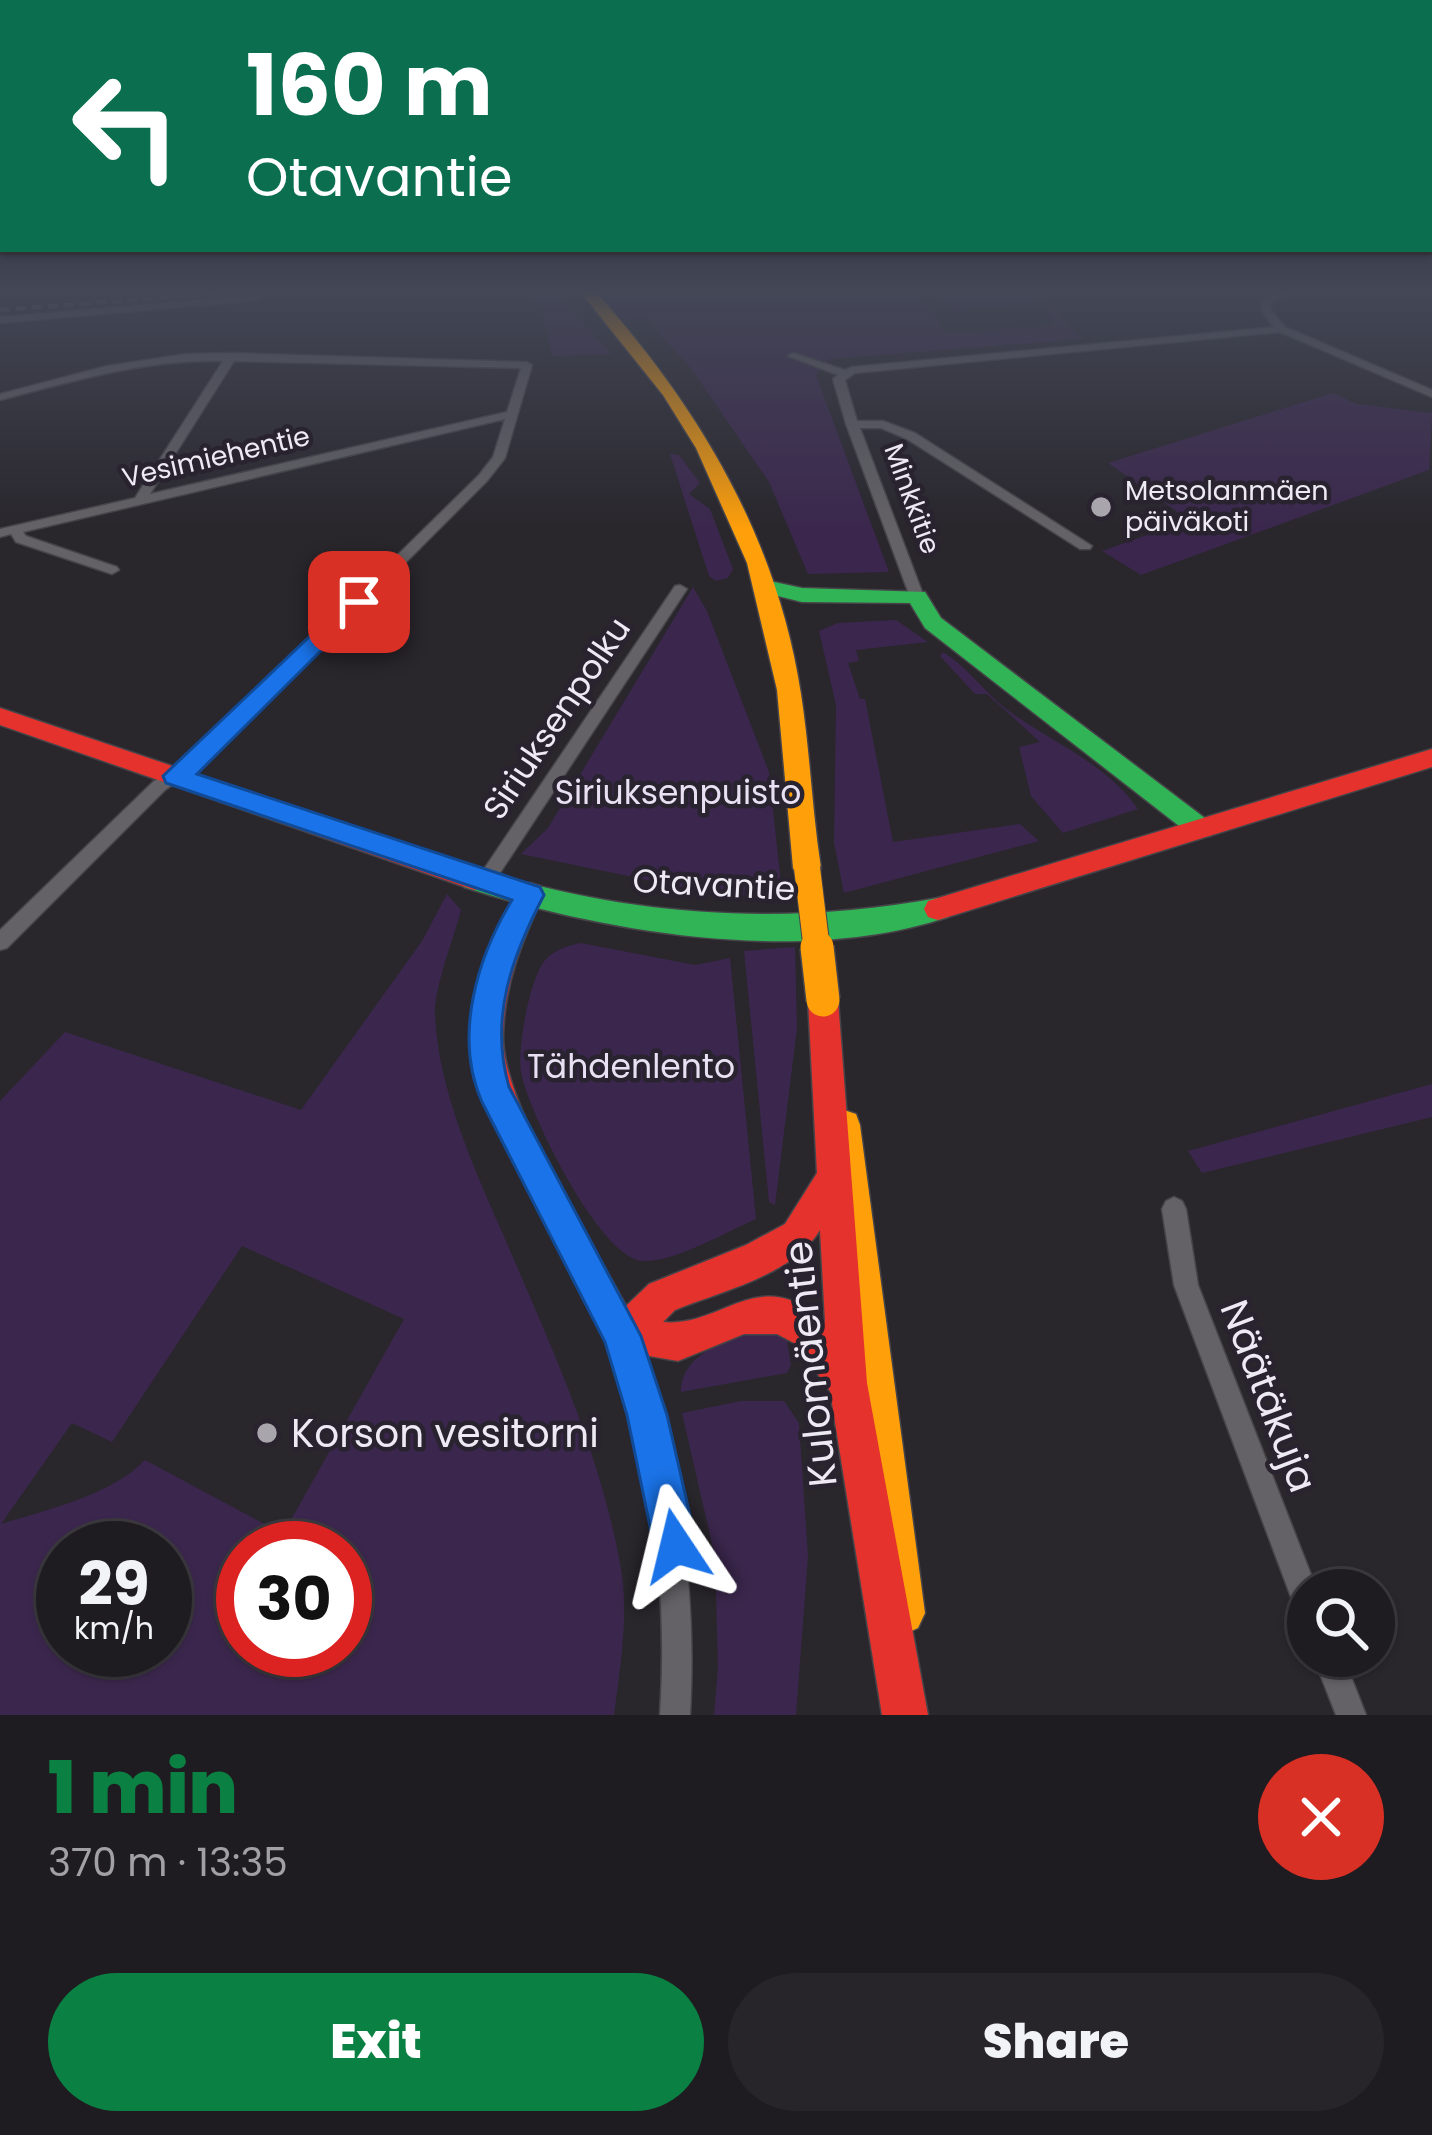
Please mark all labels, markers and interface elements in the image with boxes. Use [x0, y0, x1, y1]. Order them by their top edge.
text: 160 m [246, 27, 493, 144]
icon: left [48, 48, 204, 204]
text: Otavantie [246, 139, 512, 215]
street label: Vesimiehentie [118, 417, 313, 496]
street label: Minkkitie [875, 439, 949, 559]
place label: Metsolanmäen päiväkoti [1125, 472, 1328, 540]
marker: Metsolanmäen päiväkoti [1088, 494, 1114, 520]
pin [308, 551, 410, 653]
icon: arrive [326, 569, 392, 635]
street label: Siriuksenpolku [471, 608, 641, 829]
park label: Siriuksenpuisto [555, 769, 801, 816]
street label: Otavantie [631, 857, 796, 912]
park label: Tähdenlento [527, 1043, 735, 1090]
street label: Kulomäentie [770, 1238, 851, 1489]
street label: Näätäkuja [1207, 1292, 1330, 1500]
place label: Korson vesitorni [291, 1406, 599, 1461]
marker: Korson vesitorni [254, 1420, 280, 1446]
position arrow [613, 1483, 739, 1609]
speed limit sign: 30 [216, 1521, 372, 1677]
text: 29 [78, 1542, 150, 1626]
map controls [1287, 1569, 1395, 1677]
button: search [1287, 1569, 1395, 1677]
text: km/h [74, 1607, 154, 1650]
text: 1 min [48, 1737, 238, 1838]
button: close [1258, 1754, 1384, 1880]
text: 370 m · 13:35 [48, 1835, 288, 1890]
button: Exit [48, 1973, 704, 2111]
button: Share [728, 1973, 1384, 2111]

